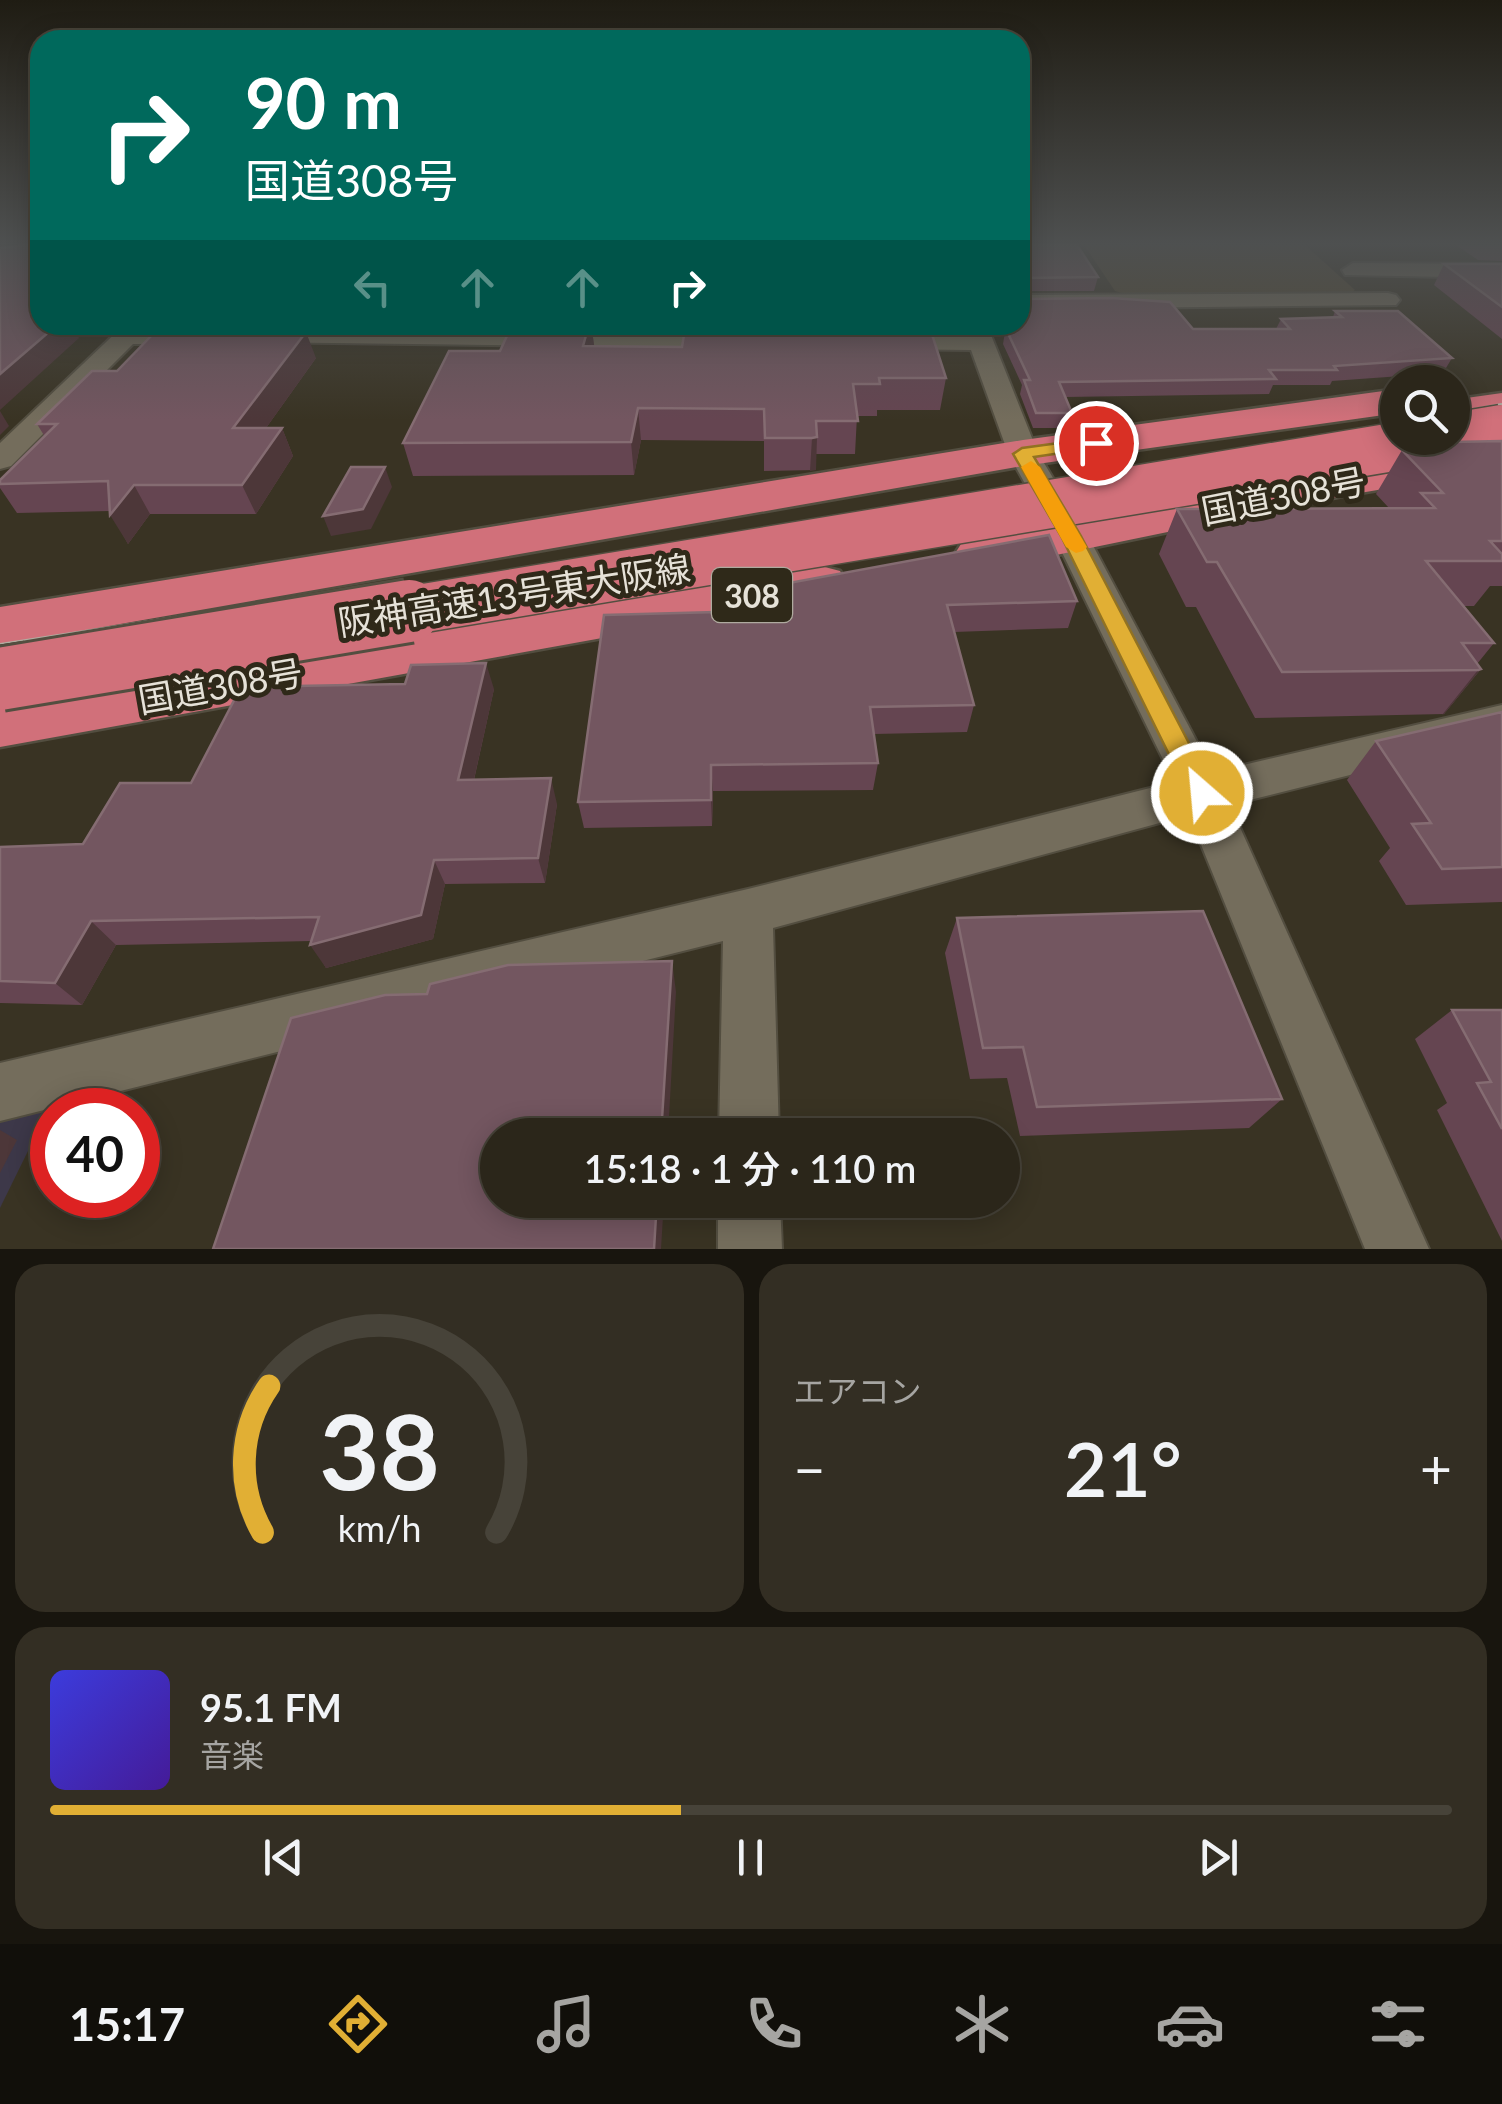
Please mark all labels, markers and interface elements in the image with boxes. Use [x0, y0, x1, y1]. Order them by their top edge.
text: 90 m [245, 60, 402, 144]
icon: right [80, 70, 210, 200]
text: 国道308号 [245, 153, 458, 207]
icon: left [345, 260, 400, 315]
icon: ahead [450, 260, 505, 315]
icon: ahead [555, 260, 610, 315]
icon: right [660, 260, 715, 315]
map controls [1380, 365, 1470, 455]
button: search [1380, 365, 1470, 455]
pin [1054, 401, 1139, 486]
icon: arrive [1069, 416, 1124, 471]
street label: 国道308号 [1198, 459, 1368, 531]
street label: 阪神高速13号東大阪線 [335, 545, 693, 643]
road number: 308 [712, 568, 792, 622]
street label: 国道308号 [135, 650, 305, 720]
position arrow [1150, 741, 1254, 845]
speed limit sign: 40 [30, 1088, 160, 1218]
text: 15:18 · 1 分 · 110 m [584, 1145, 916, 1191]
text: エアコン [794, 1371, 922, 1410]
text: 38 [319, 1387, 440, 1512]
text: 21° [1064, 1423, 1182, 1513]
text: − [794, 1435, 825, 1501]
text: + [1420, 1435, 1452, 1501]
text: km/h [337, 1507, 421, 1550]
text: 95.1 FM [200, 1684, 342, 1730]
text: 音楽 [200, 1735, 264, 1774]
icon: previous [256, 1830, 311, 1885]
icon: pause [723, 1830, 778, 1885]
icon: next [1191, 1830, 1246, 1885]
icon: directions [323, 1989, 393, 2059]
icon: music [531, 1989, 601, 2059]
icon: phone [739, 1989, 809, 2059]
icon: climate [947, 1989, 1017, 2059]
icon: car [1155, 1989, 1225, 2059]
icon: filters [1363, 1989, 1433, 2059]
text: 15:17 [69, 1997, 185, 2051]

